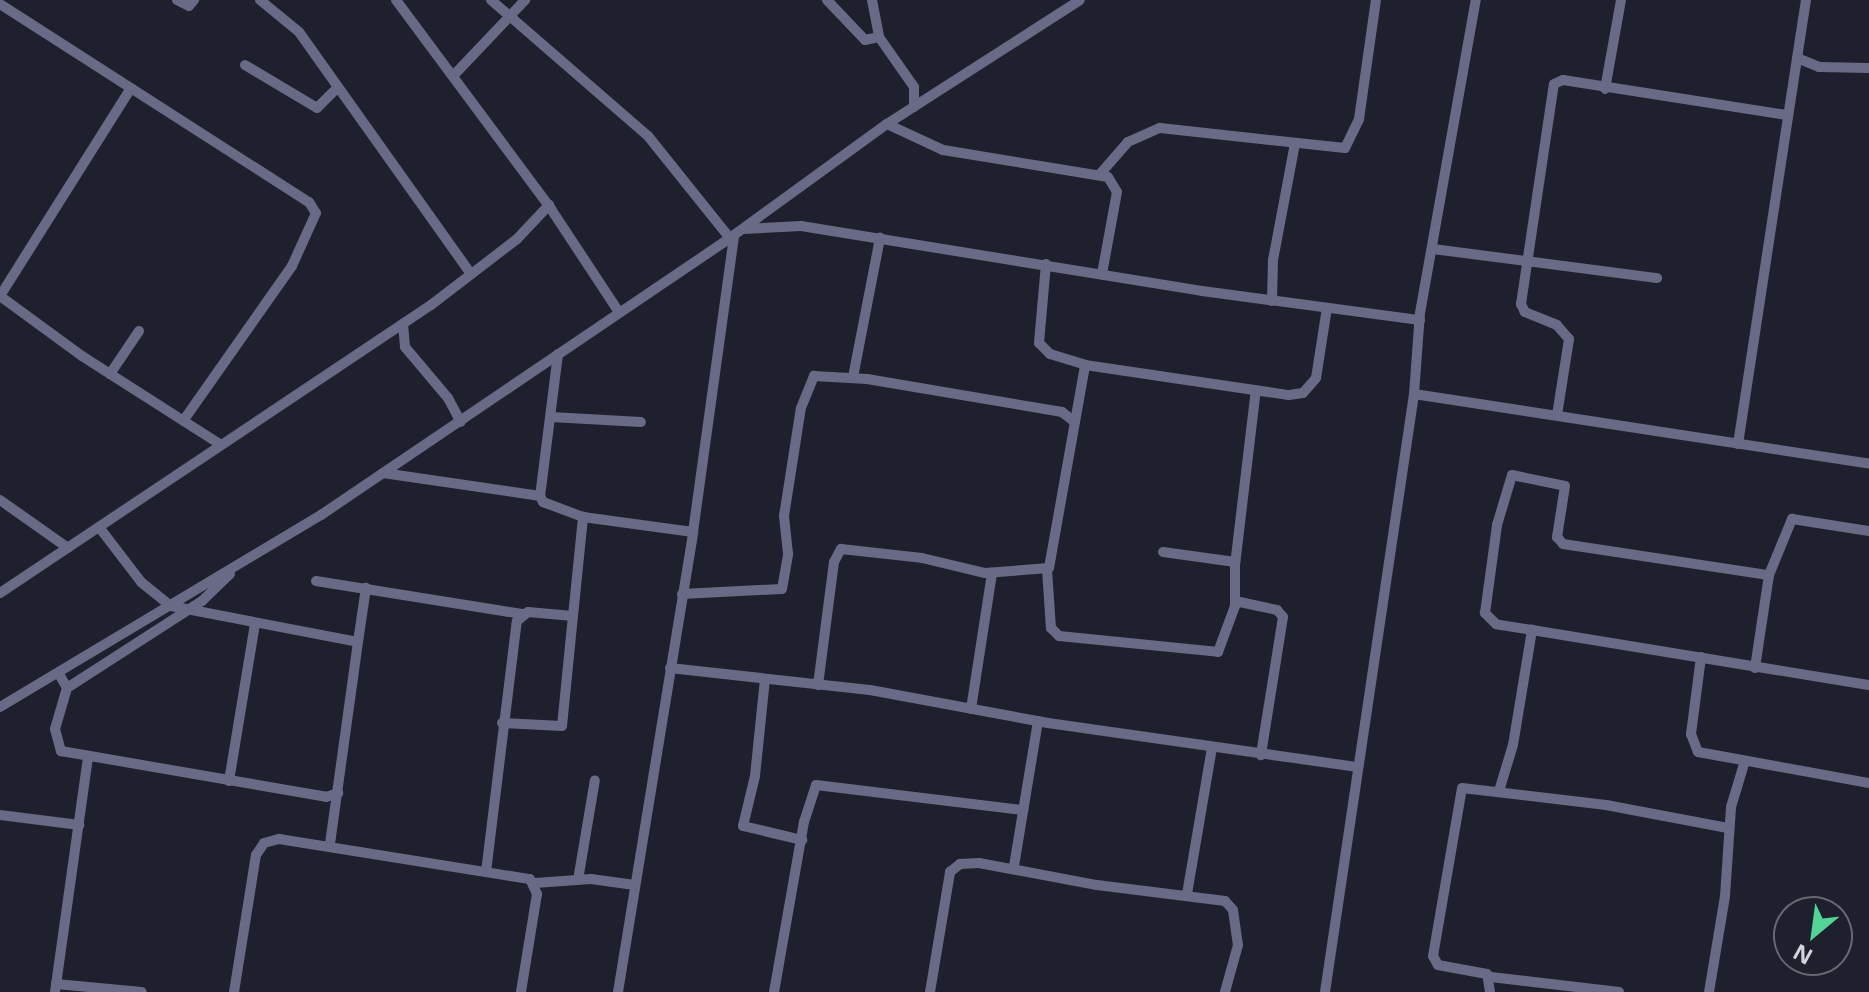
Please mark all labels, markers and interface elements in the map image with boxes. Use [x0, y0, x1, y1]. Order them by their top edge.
north arrow [1773, 896, 1853, 976]
text: N [1787, 938, 1817, 973]

